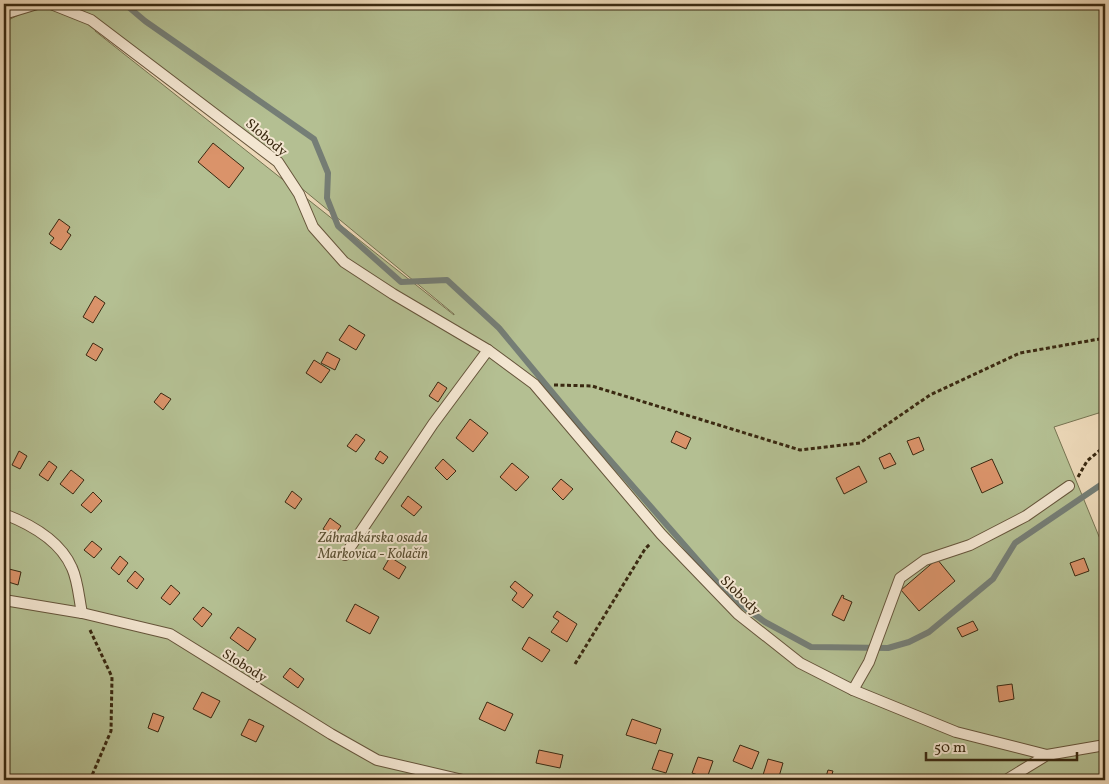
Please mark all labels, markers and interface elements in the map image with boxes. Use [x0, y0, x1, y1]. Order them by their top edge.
street label: Slobody [241, 115, 292, 162]
park label: Záhradkárska osada Markovica - Kolačín [317, 529, 428, 564]
street label: Slobody [715, 572, 765, 620]
street label: Slobody [218, 645, 271, 688]
scale bar [926, 729, 1078, 761]
text: 50 m [934, 738, 966, 759]

